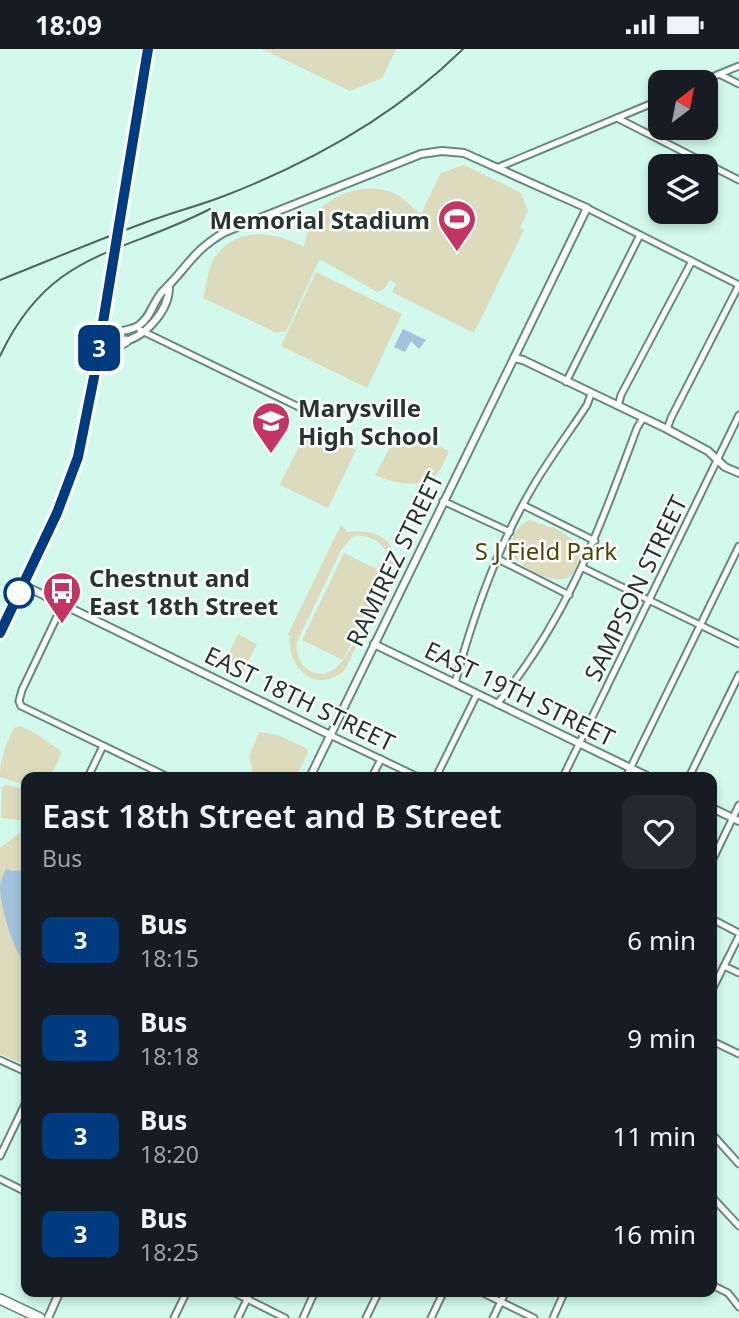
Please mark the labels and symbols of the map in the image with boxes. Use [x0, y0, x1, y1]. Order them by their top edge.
north arrow [648, 70, 718, 140]
sports icon: Memorial Stadium [436, 198, 478, 253]
place label: Memorial Stadium [210, 203, 430, 236]
line badge: 3 [76, 325, 122, 371]
place label: Marysville High School [298, 391, 439, 452]
school or university icon: Marysville High School [250, 400, 292, 455]
street label: RAMIREZ STREET [338, 466, 451, 652]
street label: SAMPSON STREET [576, 489, 695, 686]
park label: S J Field Park [475, 534, 617, 567]
place label: Chestnut and East 18th Street [89, 561, 278, 622]
bus stop icon: Chestnut and East 18th Street [41, 570, 83, 625]
unlabelled marker [4, 578, 34, 608]
street label: EAST 19TH STREET [419, 633, 621, 754]
street label: EAST 18TH STREET [199, 638, 401, 759]

